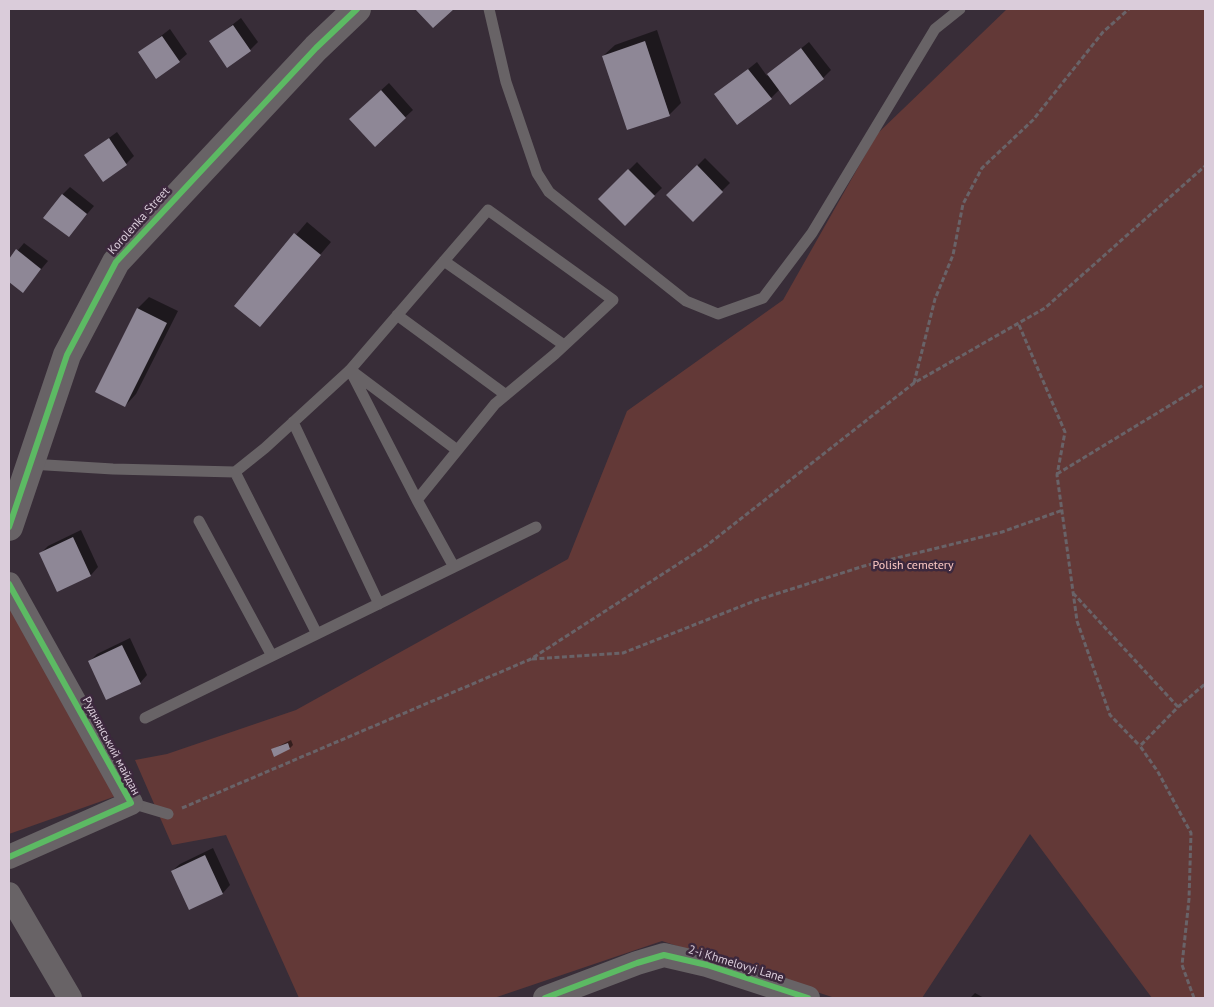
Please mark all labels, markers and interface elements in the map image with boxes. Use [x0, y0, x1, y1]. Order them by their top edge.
street label: Korolenka Street [105, 184, 173, 258]
park label: Polish cemetery [872, 559, 954, 573]
street label: Руднянський майдан [79, 694, 143, 798]
street label: 2-i Khmelovyi Lane [686, 943, 786, 985]

